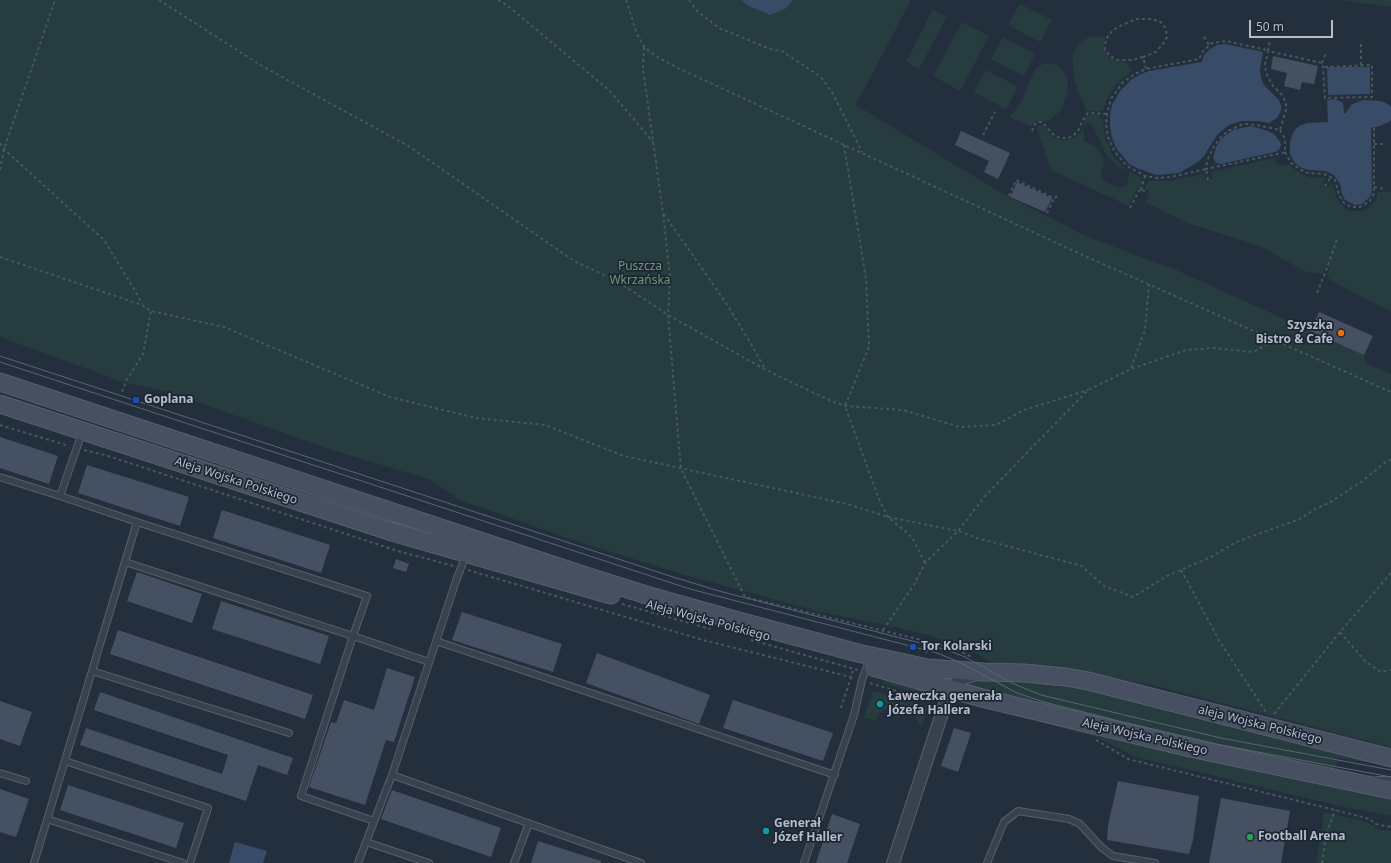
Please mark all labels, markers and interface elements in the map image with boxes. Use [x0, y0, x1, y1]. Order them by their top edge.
scale bar [1251, 12, 1335, 38]
text: 50 m [1256, 18, 1284, 35]
park label: Puszcza Wkrzańska [609, 260, 671, 288]
place label: Szyszka Bistro & Cafe [1256, 319, 1333, 347]
marker: Szyszka Bistro & Cafe [1336, 328, 1346, 338]
place label: Goplana [144, 393, 194, 407]
marker: Goplana [131, 395, 141, 405]
street label: Aleja Wojska Polskiego [173, 454, 299, 508]
street label: Aleja Wojska Polskiego [644, 597, 772, 645]
place label: Tor Kolarski [921, 640, 992, 654]
marker: Tor Kolarski [908, 642, 918, 652]
place label: Ławeczka generała Józefa Hallera [888, 690, 1002, 718]
marker: Ławeczka generała Józefa Hallera [875, 699, 885, 709]
street label: aleja Wojska Polskiego [1197, 703, 1323, 747]
street label: Aleja Wojska Polskiego [1081, 716, 1209, 758]
place label: Generał Józef Haller [774, 817, 842, 845]
marker: Generał Józef Haller [761, 826, 771, 836]
place label: Football Arena [1258, 830, 1345, 844]
marker: Football Arena [1245, 832, 1255, 842]

